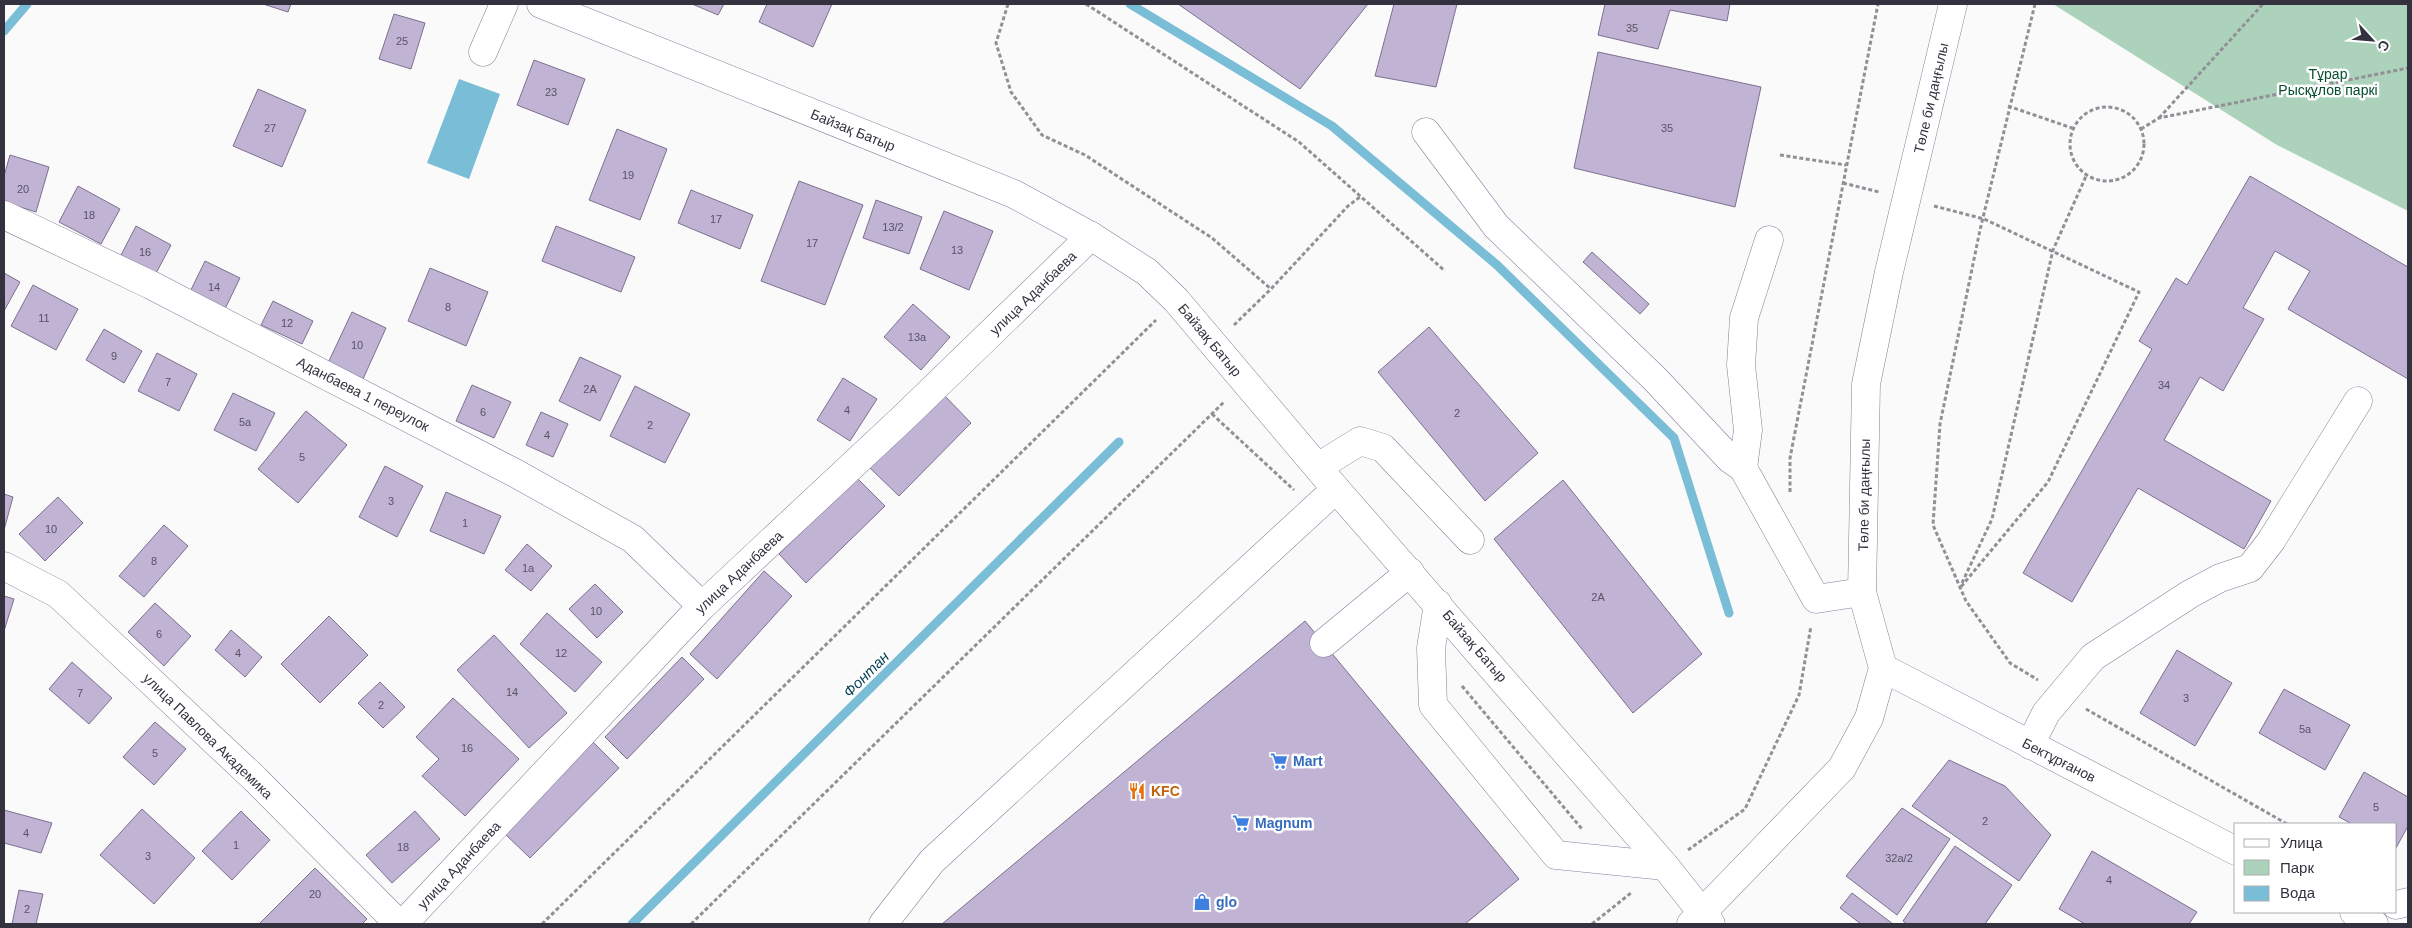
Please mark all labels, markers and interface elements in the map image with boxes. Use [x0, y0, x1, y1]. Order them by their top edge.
north arrow [2347, 15, 2397, 65]
house number: 35 [1626, 22, 1638, 34]
house number: 25 [396, 35, 408, 47]
text: С [2374, 38, 2393, 54]
street label: Төле би даңғылы [1910, 41, 1952, 155]
park label: Тұрар Рысқұлов паркі [2278, 66, 2378, 98]
house number: 23 [545, 86, 557, 98]
street label: Байзақ Батыр [808, 106, 898, 154]
house number: 27 [264, 122, 276, 134]
house number: 35 [1661, 122, 1673, 134]
house number: 19 [622, 169, 634, 181]
house number: 20 [17, 183, 29, 195]
house number: 18 [83, 209, 95, 221]
house number: 17 [710, 213, 722, 225]
house number: 13/2 [882, 221, 904, 233]
house number: 17 [806, 237, 818, 249]
house number: 13 [951, 244, 963, 256]
house number: 16 [139, 246, 151, 258]
street label: улица Аданбаева [987, 248, 1080, 338]
house number: 14 [208, 281, 220, 293]
street label: Байзақ Батыр [1175, 300, 1245, 380]
house number: 8 [445, 301, 451, 313]
house number: 11 [38, 312, 50, 324]
house number: 12 [281, 317, 293, 329]
house number: 13а [908, 331, 927, 343]
house number: 10 [351, 339, 363, 351]
house number: 9 [111, 350, 117, 362]
street label: Аданбаева 1 переулок [294, 354, 433, 435]
house number: 7 [165, 376, 171, 388]
house number: 34 [2158, 379, 2170, 391]
house number: 2А [583, 383, 597, 395]
house number: 4 [844, 404, 850, 416]
house number: 6 [480, 406, 486, 418]
house number: 2 [1454, 407, 1460, 419]
house number: 5а [239, 416, 252, 428]
house number: 2 [647, 419, 653, 431]
house number: 4 [544, 429, 550, 441]
street label: Төле би даңғылы [1855, 438, 1873, 552]
house number: 5 [299, 451, 305, 463]
house number: 3 [388, 495, 394, 507]
house number: 1 [462, 517, 468, 529]
house number: 10 [45, 523, 57, 535]
street label: улица Аданбаева [692, 527, 786, 617]
house number: 8 [151, 555, 157, 567]
house number: 1a [522, 562, 535, 574]
house number: 2А [1591, 591, 1605, 603]
house number: 10 [590, 605, 602, 617]
street label: Байзақ Батыр [1439, 607, 1511, 685]
house number: 6 [156, 628, 162, 640]
house number: 4 [235, 647, 241, 659]
house number: 12 [555, 647, 567, 659]
water label: Фонтан [840, 648, 892, 700]
street label: улица Павлова Академика [140, 670, 276, 802]
house number: 14 [506, 686, 518, 698]
house number: 7 [77, 687, 83, 699]
house number: 3 [2183, 692, 2189, 704]
house number: 2 [378, 699, 384, 711]
house number: 5а [2299, 723, 2312, 735]
street label: Бектұрғанов [2020, 735, 2098, 785]
house number: 16 [461, 742, 473, 754]
house number: 5 [152, 747, 158, 759]
supermarket icon: Mart [1269, 751, 1289, 771]
place label: Mart [1293, 753, 1323, 769]
restaurant icon: KFC [1127, 781, 1147, 801]
place label: KFC [1151, 783, 1180, 799]
house number: 5 [2373, 801, 2379, 813]
supermarket icon: Magnum [1231, 813, 1251, 833]
place label: Magnum [1255, 815, 1313, 831]
house number: 2 [1982, 815, 1988, 827]
street label: улица Аданбаева [414, 818, 504, 912]
legend [2234, 823, 2397, 913]
house number: 4 [23, 827, 29, 839]
text: Улица [2280, 834, 2323, 851]
house number: 1 [233, 839, 239, 851]
house number: 18 [397, 841, 409, 853]
house number: 3 [145, 850, 151, 862]
house number: 32а/2 [1885, 852, 1913, 864]
text: Парк [2280, 859, 2314, 876]
house number: 4 [2106, 874, 2112, 886]
text: Вода [2280, 884, 2316, 901]
house number: 20 [309, 888, 321, 900]
shop icon: glo [1192, 892, 1212, 912]
place label: glo [1216, 894, 1237, 910]
house number: 2 [24, 903, 30, 915]

